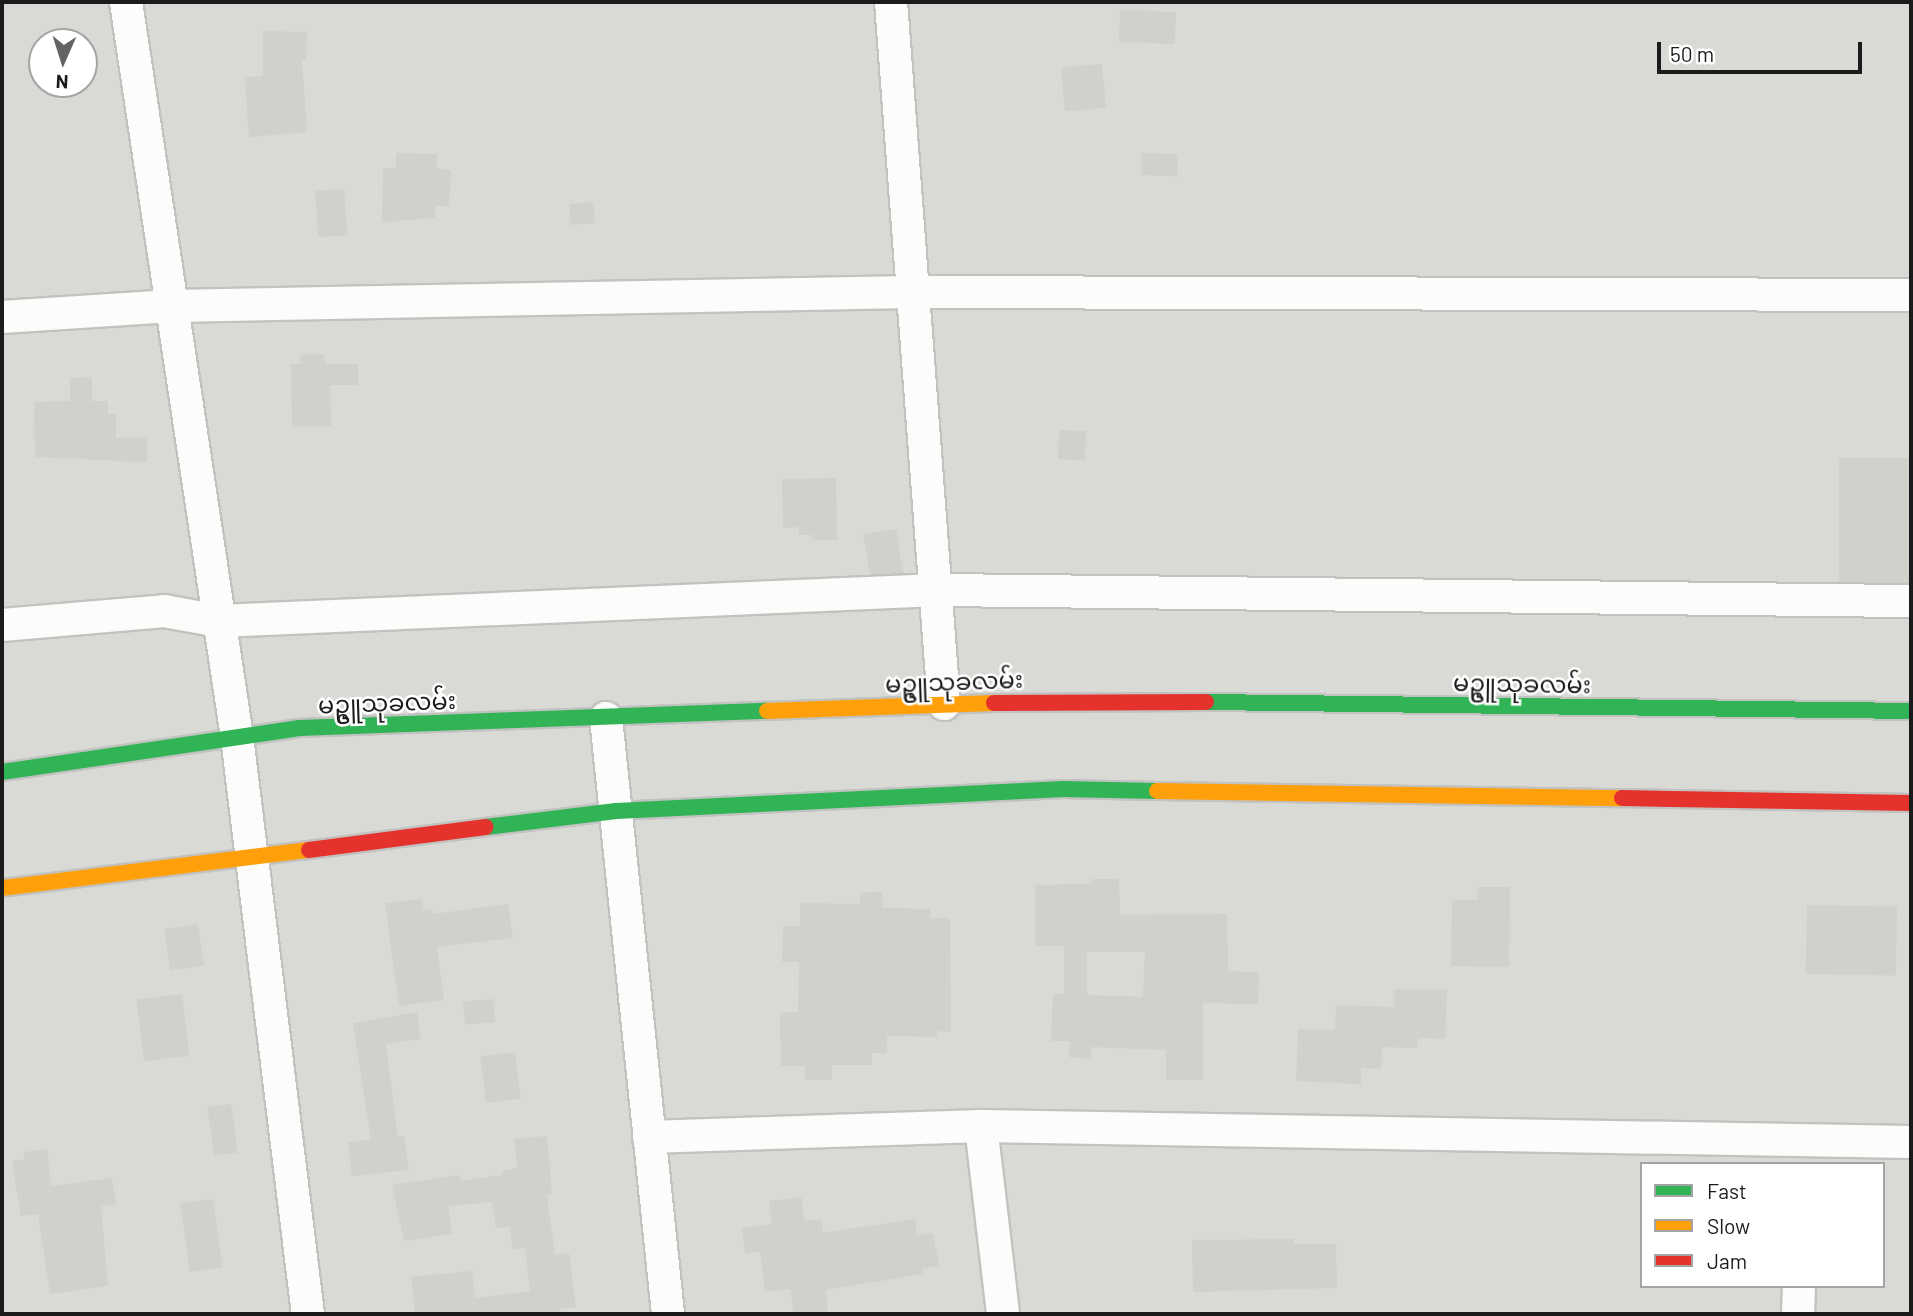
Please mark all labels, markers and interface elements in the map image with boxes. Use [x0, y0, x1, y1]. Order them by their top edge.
north arrow [28, 28, 98, 98]
scale bar [1661, 28, 1866, 72]
text: 50 m [1670, 41, 1714, 66]
text: N [55, 71, 69, 94]
street label: မဥ္ဇူသုခလမ်း [885, 664, 1023, 698]
street label: မဥ္ဇူသုခလမ်း [1453, 667, 1591, 699]
street label: မဥ္ဇူသုခလမ်း [318, 685, 456, 719]
legend [1640, 1162, 1885, 1288]
text: Fast [1707, 1178, 1747, 1203]
text: Slow [1707, 1213, 1750, 1238]
text: Jam [1707, 1248, 1747, 1273]

